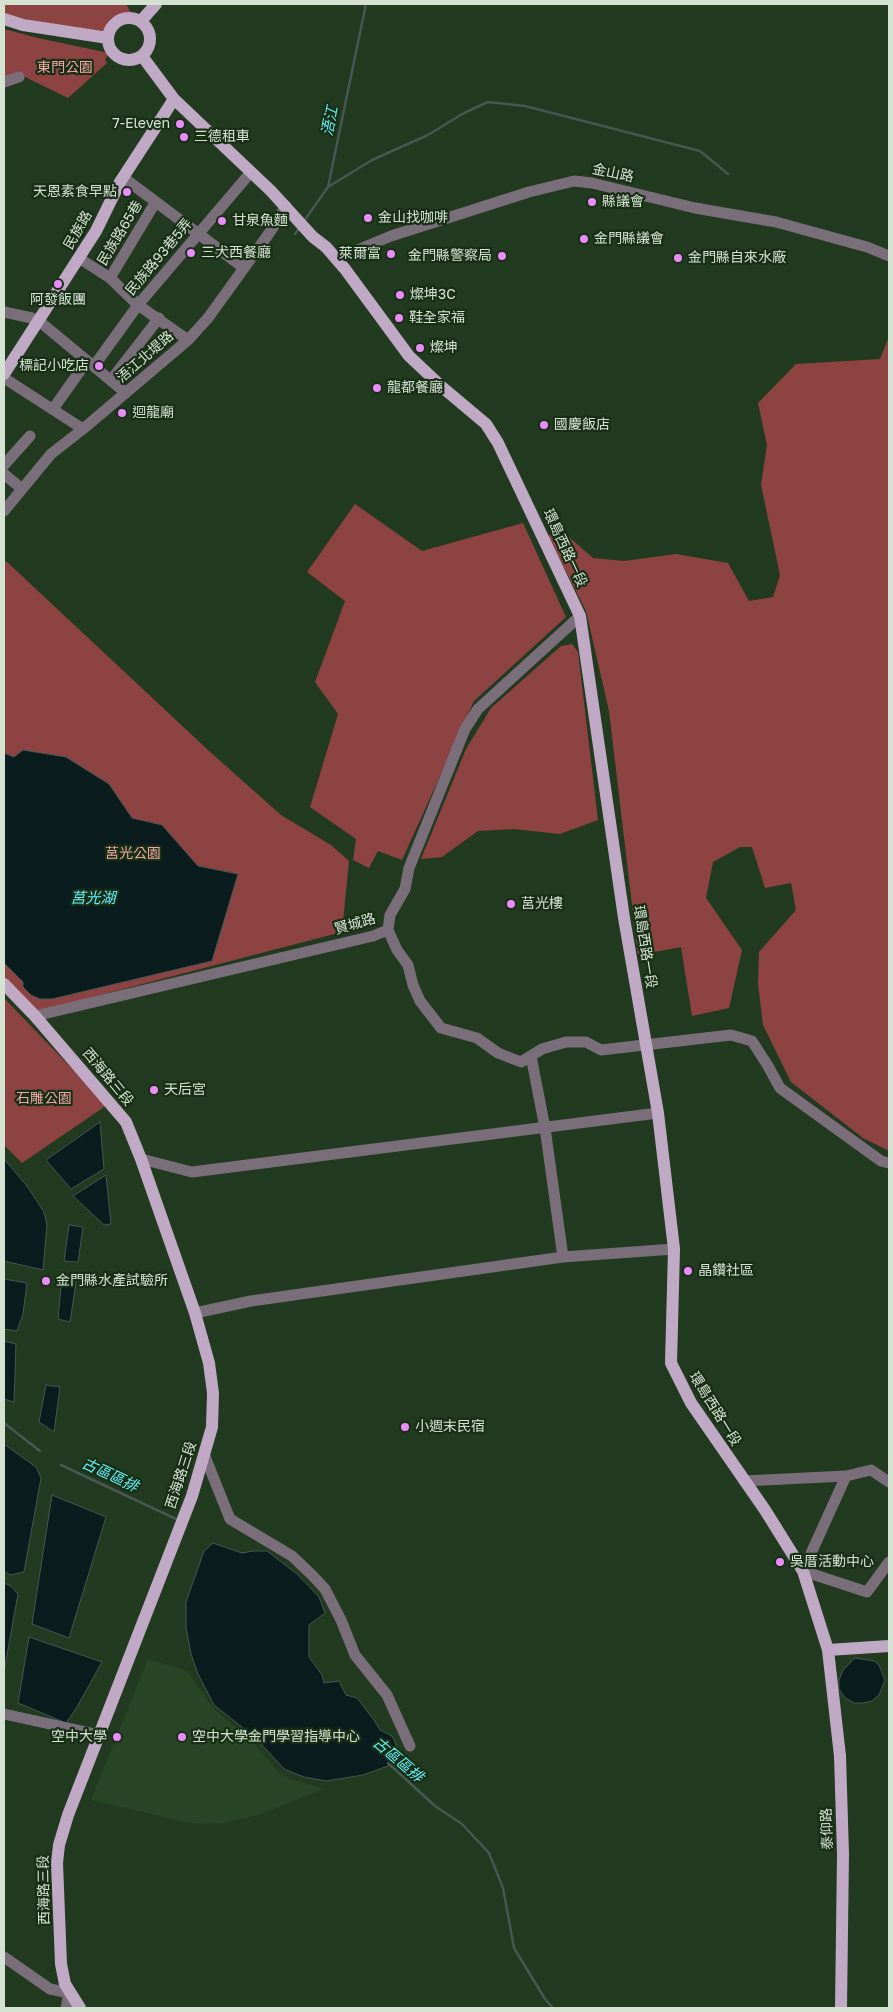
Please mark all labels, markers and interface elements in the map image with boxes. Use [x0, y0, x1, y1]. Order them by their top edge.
park label: 東門公園 [37, 60, 93, 76]
water label: 浯江 [318, 105, 342, 137]
place label: 7-Eleven [112, 116, 170, 132]
marker: 7-Eleven [174, 118, 186, 130]
place label: 三德租車 [194, 129, 250, 145]
marker: 三德租車 [178, 131, 190, 143]
street label: 金山路 [591, 160, 635, 186]
place label: 天恩素食早點 [33, 184, 117, 200]
marker: 天恩素食早點 [121, 186, 133, 198]
place label: 縣議會 [602, 194, 644, 210]
marker: 縣議會 [586, 196, 598, 208]
street label: 民族路65巷 [94, 198, 146, 268]
street label: 民族路 [60, 208, 96, 252]
place label: 金山找咖啡 [378, 210, 448, 226]
marker: 金山找咖啡 [362, 212, 374, 224]
place label: 甘泉魚麵 [232, 213, 288, 229]
street label: 民族路93巷5弄 [122, 215, 196, 299]
marker: 甘泉魚麵 [216, 215, 228, 227]
place label: 金門縣議會 [594, 231, 664, 247]
marker: 金門縣議會 [578, 233, 590, 245]
place label: 三犬西餐廳 [201, 245, 271, 261]
place label: 萊爾富 [339, 246, 381, 262]
marker: 三犬西餐廳 [185, 247, 197, 259]
marker: 萊爾富 [385, 248, 397, 260]
place label: 金門縣警察局 [408, 248, 492, 264]
marker: 金門縣警察局 [496, 250, 508, 262]
place label: 金門縣自來水廠 [688, 250, 786, 266]
marker: 金門縣自來水廠 [672, 252, 684, 264]
marker: 阿發飯團 [52, 278, 64, 290]
place label: 燦坤3C [410, 287, 456, 303]
marker: 燦坤3C [394, 289, 406, 301]
place label: 阿發飯團 [30, 292, 86, 308]
place label: 鞋全家福 [409, 310, 465, 326]
marker: 鞋全家福 [393, 312, 405, 324]
street label: 浯江北堤路 [113, 328, 177, 386]
place label: 燦坤 [430, 340, 458, 356]
marker: 燦坤 [414, 342, 426, 354]
place label: 標記小吃店 [19, 358, 89, 374]
marker: 標記小吃店 [93, 360, 105, 372]
place label: 龍都餐廳 [387, 380, 443, 396]
marker: 龍都餐廳 [371, 382, 383, 394]
place label: 迴龍廟 [132, 405, 174, 421]
marker: 迴龍廟 [116, 407, 128, 419]
place label: 國慶飯店 [554, 417, 610, 433]
marker: 國慶飯店 [538, 419, 550, 431]
street label: 環島西路一段 [540, 506, 590, 590]
park label: 莒光公園 [105, 846, 161, 862]
water label: 莒光湖 [71, 889, 115, 907]
place label: 莒光樓 [521, 896, 563, 912]
marker: 莒光樓 [505, 898, 517, 910]
street label: 環島西路一段 [630, 904, 660, 990]
street label: 賢城路 [332, 910, 378, 938]
street label: 西海路三段 [79, 1045, 137, 1109]
place label: 天后宮 [164, 1082, 206, 1098]
marker: 天后宮 [148, 1084, 160, 1096]
park label: 石雕公園 [16, 1091, 72, 1107]
place label: 晶鑽社區 [698, 1263, 754, 1279]
marker: 晶鑽社區 [682, 1265, 694, 1277]
place label: 金門縣水產試驗所 [56, 1273, 168, 1289]
marker: 金門縣水產試驗所 [40, 1275, 52, 1287]
street label: 環島西路一段 [686, 1369, 744, 1449]
place label: 小週末民宿 [415, 1419, 485, 1435]
marker: 小週末民宿 [399, 1421, 411, 1433]
street label: 西海路三段 [162, 1439, 200, 1511]
water label: 古區區排 [79, 1454, 141, 1496]
place label: 吳厝活動中心 [790, 1554, 874, 1570]
marker: 吳厝活動中心 [774, 1556, 786, 1568]
place label: 空中大學 [51, 1729, 107, 1745]
place label: 空中大學金門學習指導中心 [192, 1729, 360, 1745]
marker: 空中大學 [111, 1731, 123, 1743]
marker: 空中大學金門學習指導中心 [176, 1731, 188, 1743]
water label: 古區區排 [369, 1734, 427, 1786]
street label: 泰仰路 [818, 1808, 836, 1850]
street label: 西海路三段 [35, 1855, 53, 1925]

